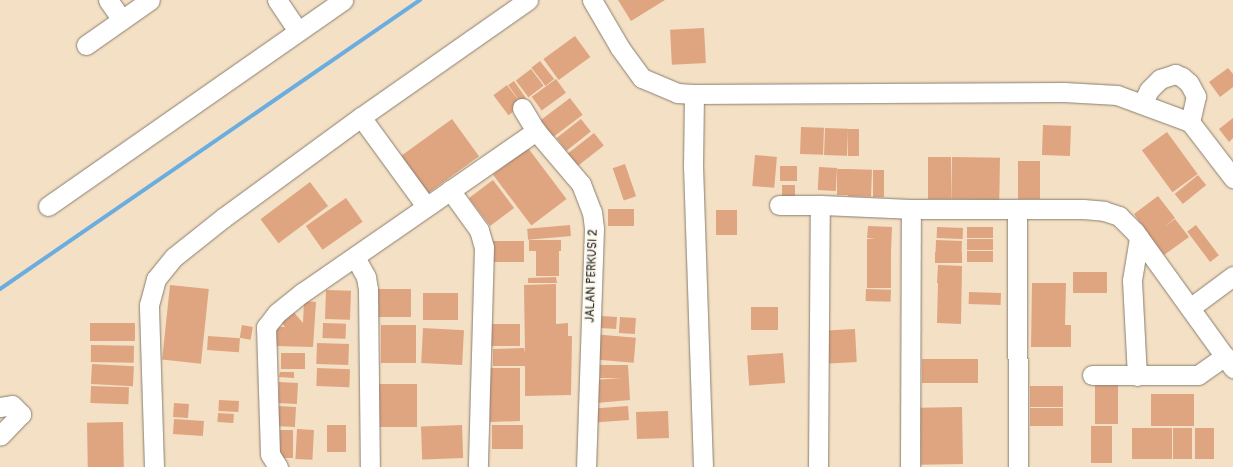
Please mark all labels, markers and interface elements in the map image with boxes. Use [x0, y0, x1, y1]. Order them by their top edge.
street label: JALAN PERKUSI 2 [583, 229, 601, 323]

